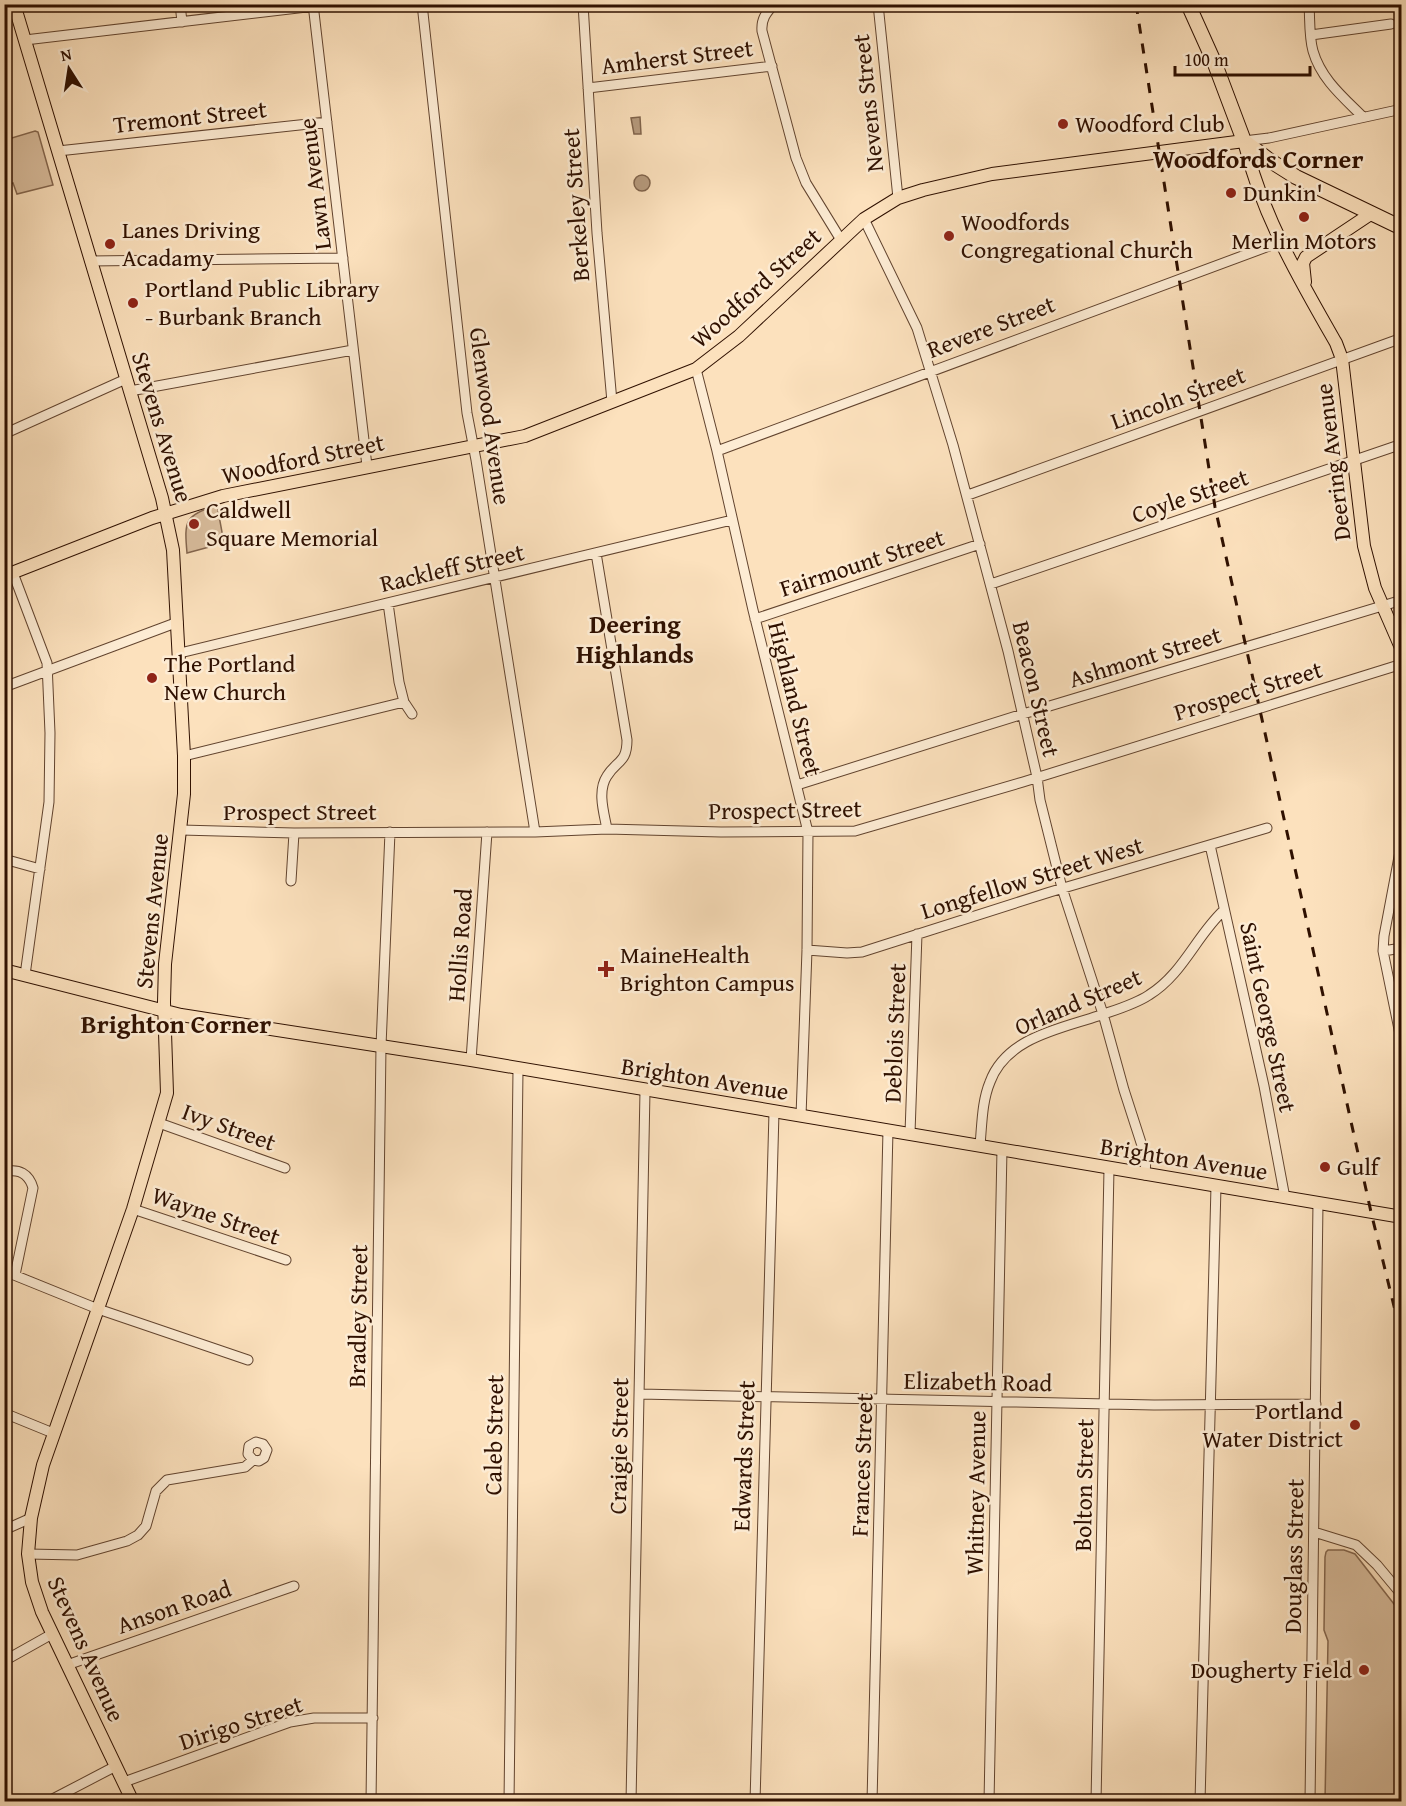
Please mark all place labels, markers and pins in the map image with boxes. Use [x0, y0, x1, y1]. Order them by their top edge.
place label: Woodford Club [1075, 106, 1225, 141]
marker: Woodford Club [1056, 117, 1070, 131]
place label: Dunkin' [1243, 175, 1323, 210]
marker: Dunkin' [1224, 186, 1238, 200]
place label: Woodfords Congregational Church [961, 204, 1193, 267]
marker: Merlin Motors [1297, 210, 1311, 224]
place label: Lanes Driving Acadamy [122, 212, 260, 275]
place label: Merlin Motors [1231, 223, 1377, 258]
marker: Woodfords Congregational Church [942, 229, 956, 243]
marker: Lanes Driving Acadamy [103, 237, 117, 251]
place label: Portland Public Library - Burbank Branch [145, 271, 380, 334]
marker: Portland Public Library - Burbank Branch [126, 296, 140, 310]
place label: Caldwell Square Memorial [206, 492, 379, 555]
marker: Caldwell Square Memorial [187, 517, 201, 531]
place label: The Portland New Church [164, 646, 296, 709]
marker: The Portland New Church [145, 671, 159, 685]
place label: MaineHealth Brighton Campus [620, 937, 795, 1000]
marker: MaineHealth Brighton Campus [597, 960, 615, 978]
place label: Gulf [1337, 1149, 1381, 1184]
marker: Gulf [1318, 1160, 1332, 1174]
place label: Portland Water District [1202, 1393, 1344, 1456]
marker: Portland Water District [1348, 1418, 1362, 1432]
place label: Dougherty Field [1191, 1652, 1352, 1687]
marker: Dougherty Field [1357, 1663, 1371, 1677]

